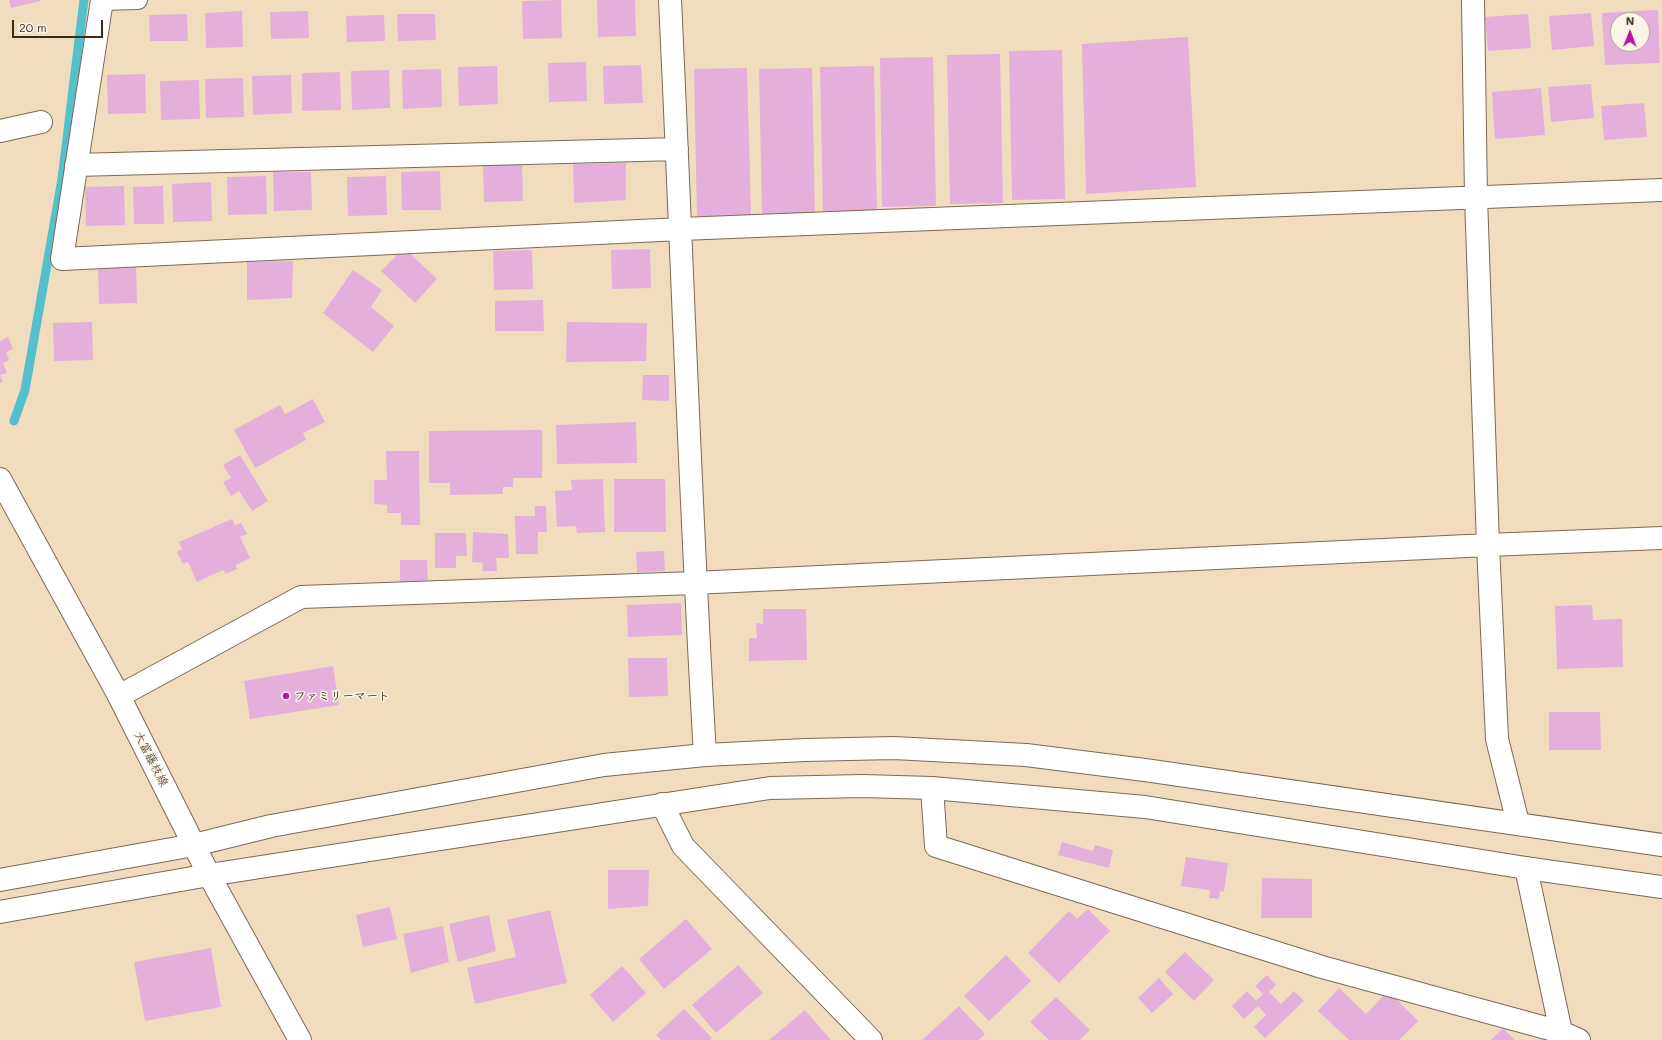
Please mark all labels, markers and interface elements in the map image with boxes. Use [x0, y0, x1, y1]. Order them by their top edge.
scale bar [14, 12, 105, 38]
north arrow [1610, 12, 1650, 52]
text: N [1626, 13, 1635, 28]
text: 20 m [19, 19, 47, 35]
place label: ファミリーマート [294, 689, 390, 703]
marker: ファミリーマート [281, 691, 291, 701]
street label: 大富藤枝線 [131, 729, 171, 789]

